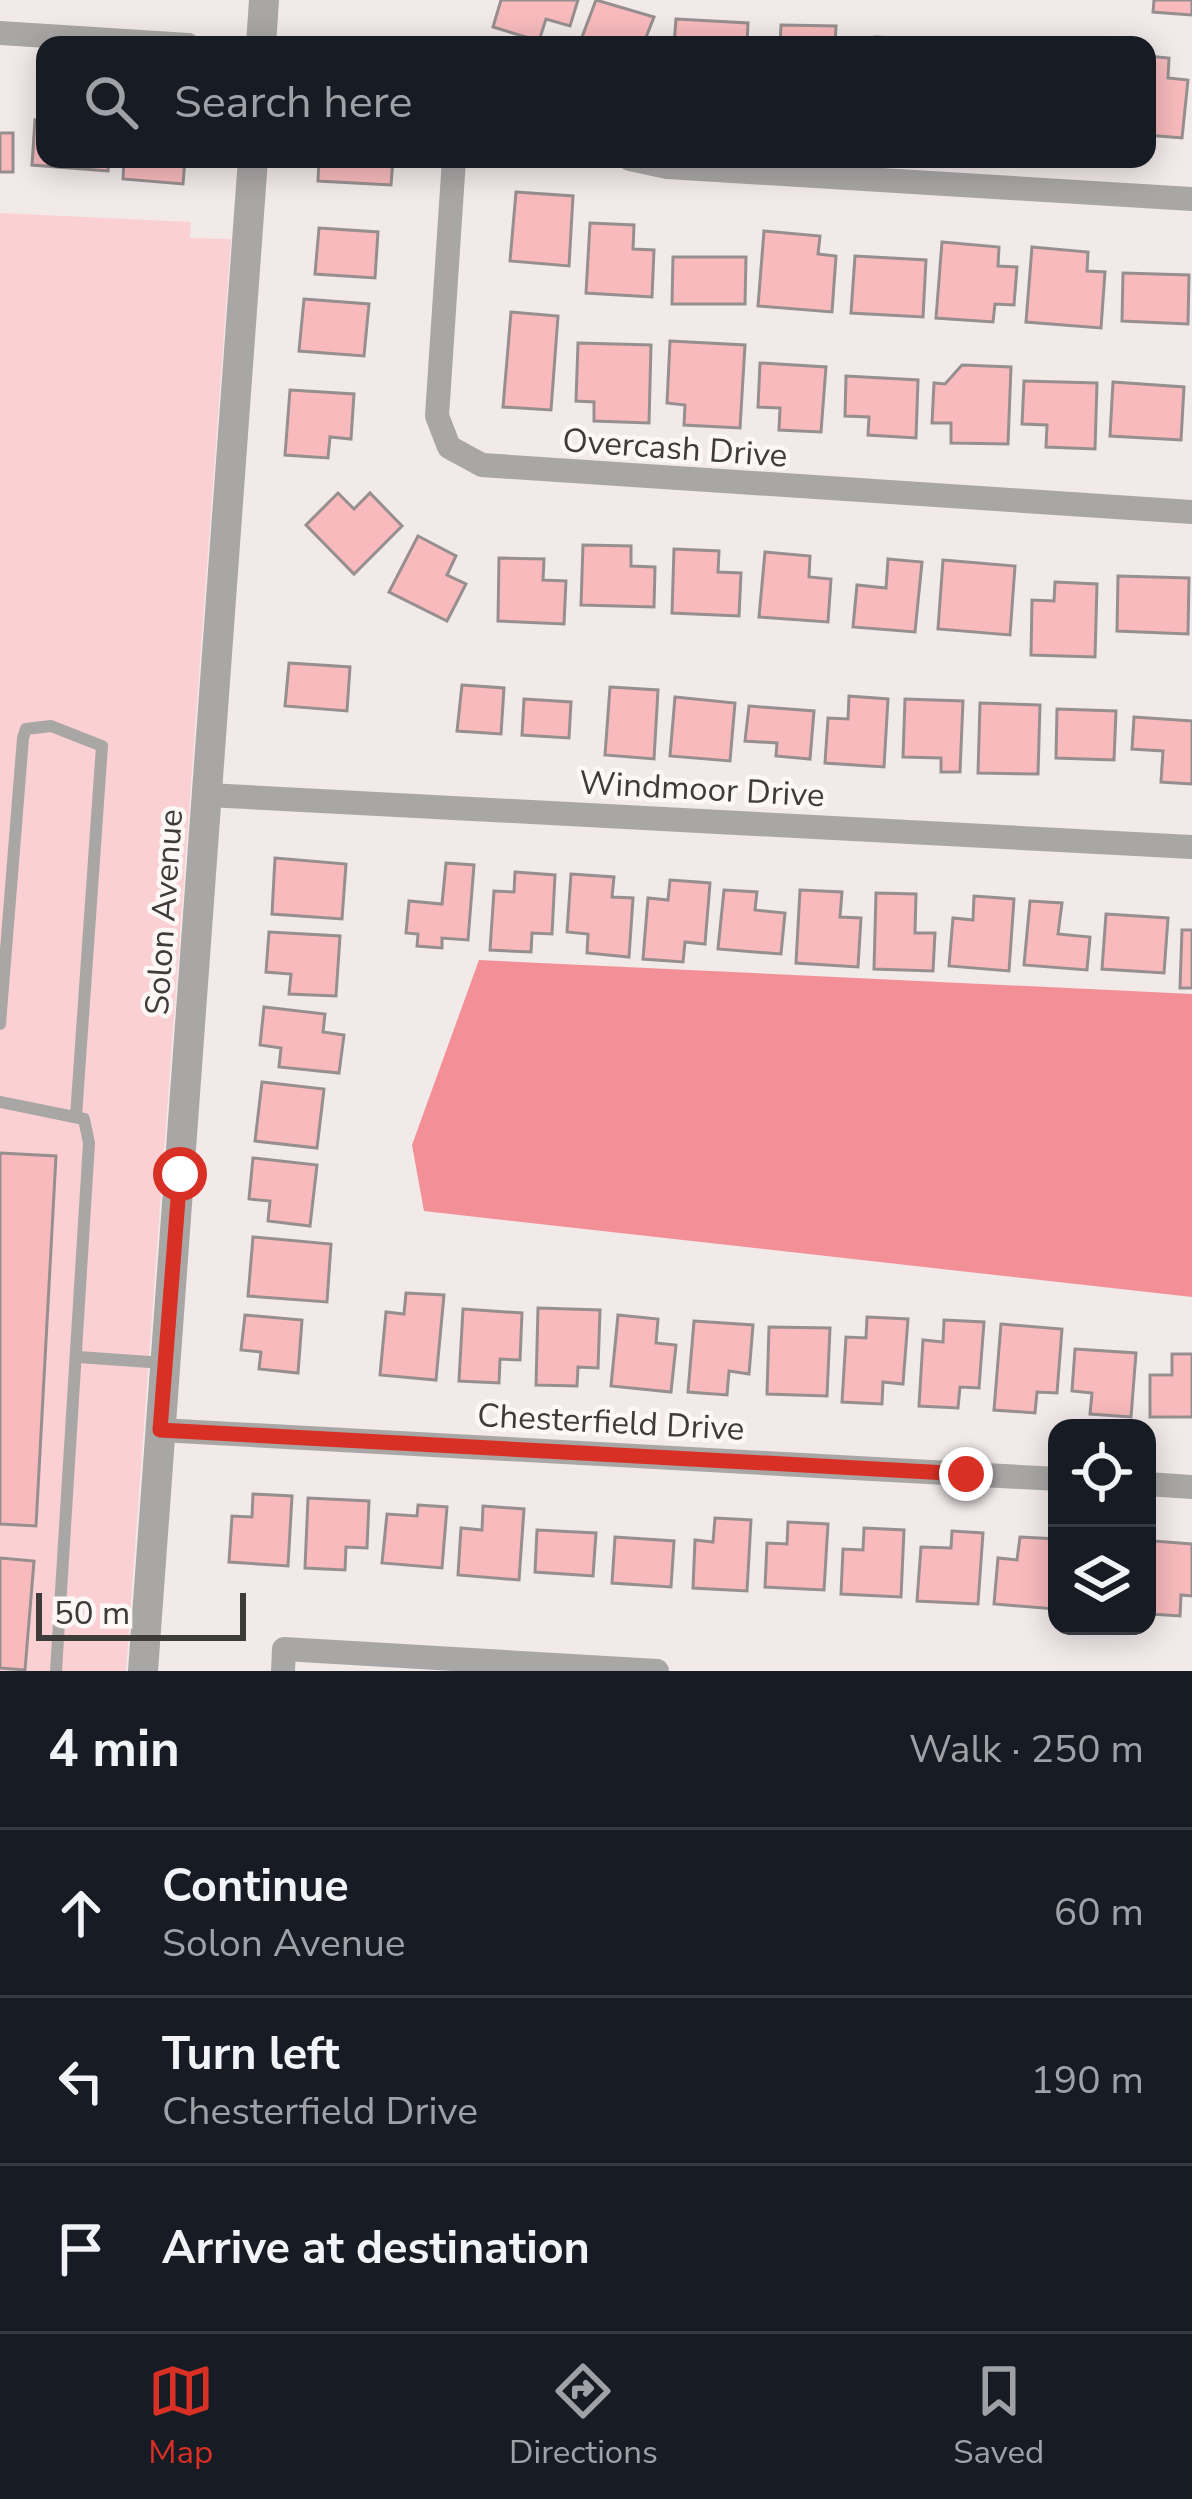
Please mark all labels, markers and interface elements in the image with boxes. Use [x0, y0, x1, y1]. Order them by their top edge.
search box [36, 36, 1156, 168]
icon: search [78, 69, 144, 135]
text: Search here [174, 72, 413, 133]
street label: Overcash Drive [561, 418, 789, 479]
street label: Windmoor Drive [578, 761, 826, 818]
street label: Solon Avenue [135, 808, 194, 1016]
route start [153, 1147, 207, 1201]
street label: Chesterfield Drive [476, 1393, 746, 1452]
map controls [1048, 1419, 1156, 1635]
button: locate [1048, 1419, 1156, 1527]
route end [939, 1447, 993, 1501]
button: layers [1048, 1527, 1156, 1635]
scale bar [36, 1587, 246, 1640]
text: 50 m [54, 1591, 130, 1636]
text: 4 min [48, 1714, 180, 1784]
text: Walk · 250 m [909, 1723, 1144, 1776]
text: Continue [162, 1856, 349, 1917]
icon: ahead [48, 1880, 114, 1946]
text: 60 m [1054, 1886, 1144, 1939]
text: Solon Avenue [162, 1917, 406, 1970]
text: Turn left [162, 2024, 340, 2085]
icon: left [48, 2048, 114, 2114]
text: 190 m [1030, 2054, 1144, 2107]
text: Chesterfield Drive [162, 2085, 478, 2138]
icon: arrive [48, 2216, 114, 2282]
text: Arrive at destination [162, 2218, 590, 2279]
tab: Map [148, 2358, 214, 2475]
tab: Directions [509, 2358, 658, 2475]
tab: Saved [953, 2358, 1044, 2475]

